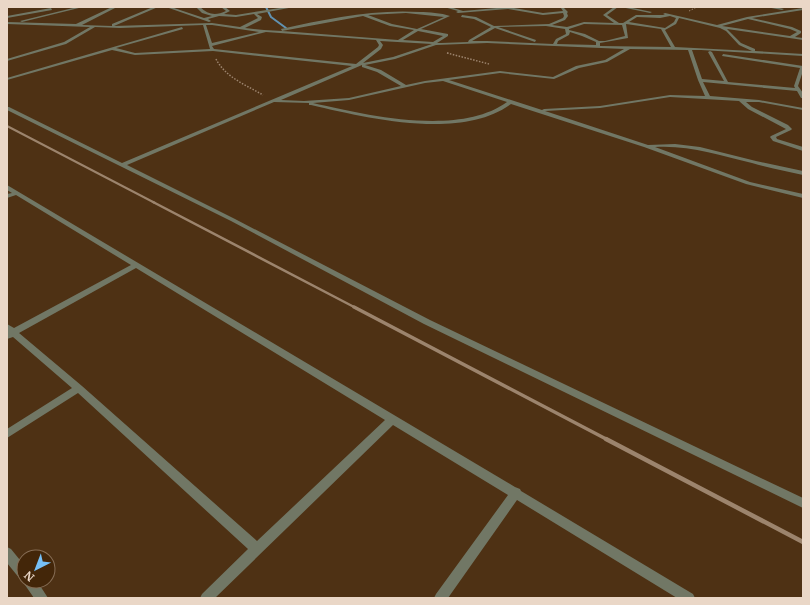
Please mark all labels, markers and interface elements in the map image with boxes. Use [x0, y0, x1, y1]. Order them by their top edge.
north arrow [16, 549, 56, 589]
text: N [21, 568, 37, 585]

